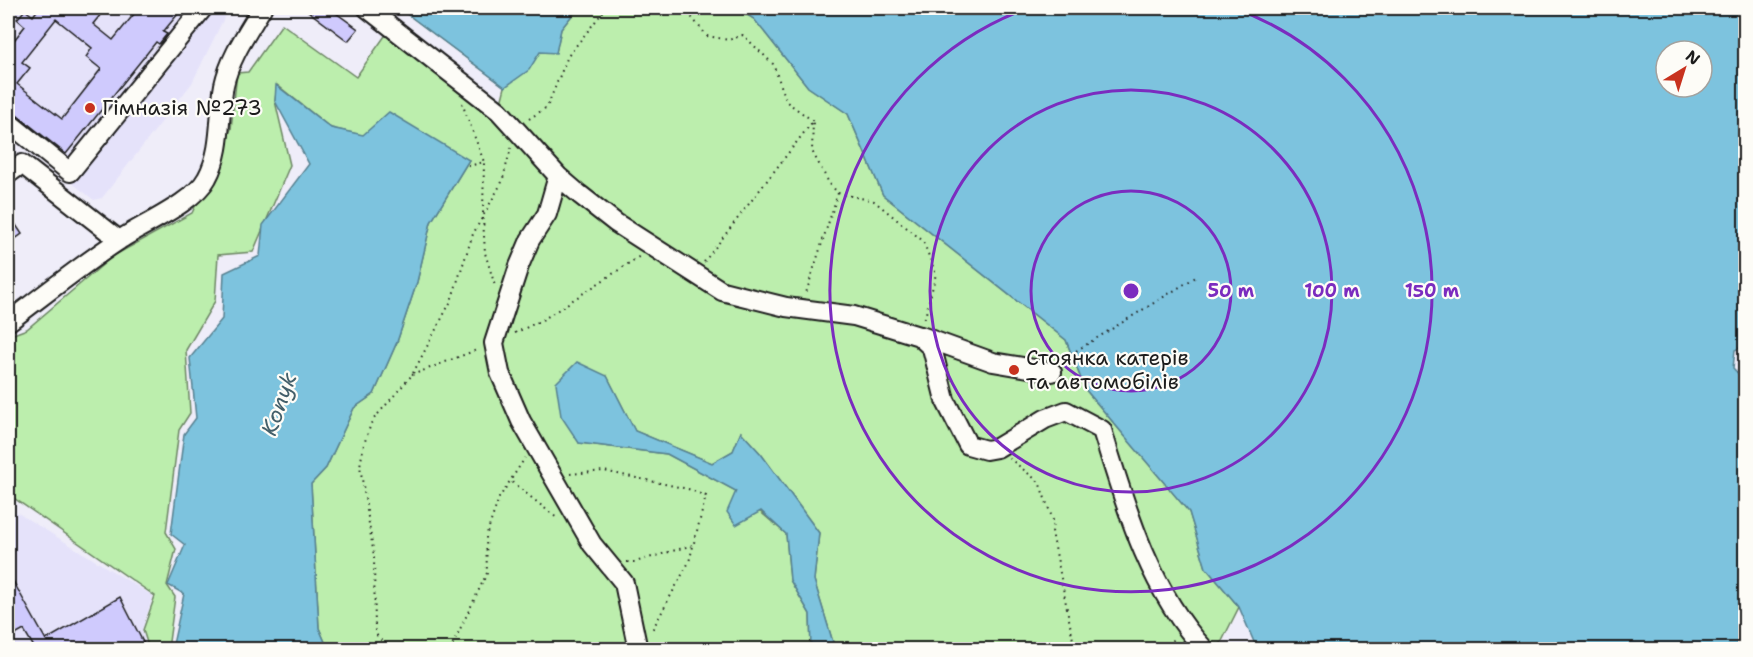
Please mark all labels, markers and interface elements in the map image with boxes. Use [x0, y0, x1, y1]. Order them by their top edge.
north arrow [1654, 39, 1714, 99]
text: N [1681, 45, 1704, 70]
place label: Гімназія №273 [102, 94, 262, 122]
marker: Гімназія №273 [83, 101, 97, 115]
text: 50 m [1208, 279, 1255, 303]
text: 100 m [1304, 279, 1360, 303]
text: 150 m [1405, 279, 1460, 303]
centre of rings [1121, 281, 1141, 301]
place label: Стоянка катерів та автомобілів [1026, 344, 1189, 396]
marker: Стоянка катерів та автомобілів [1007, 363, 1021, 377]
water label: Konyk [254, 368, 304, 440]

